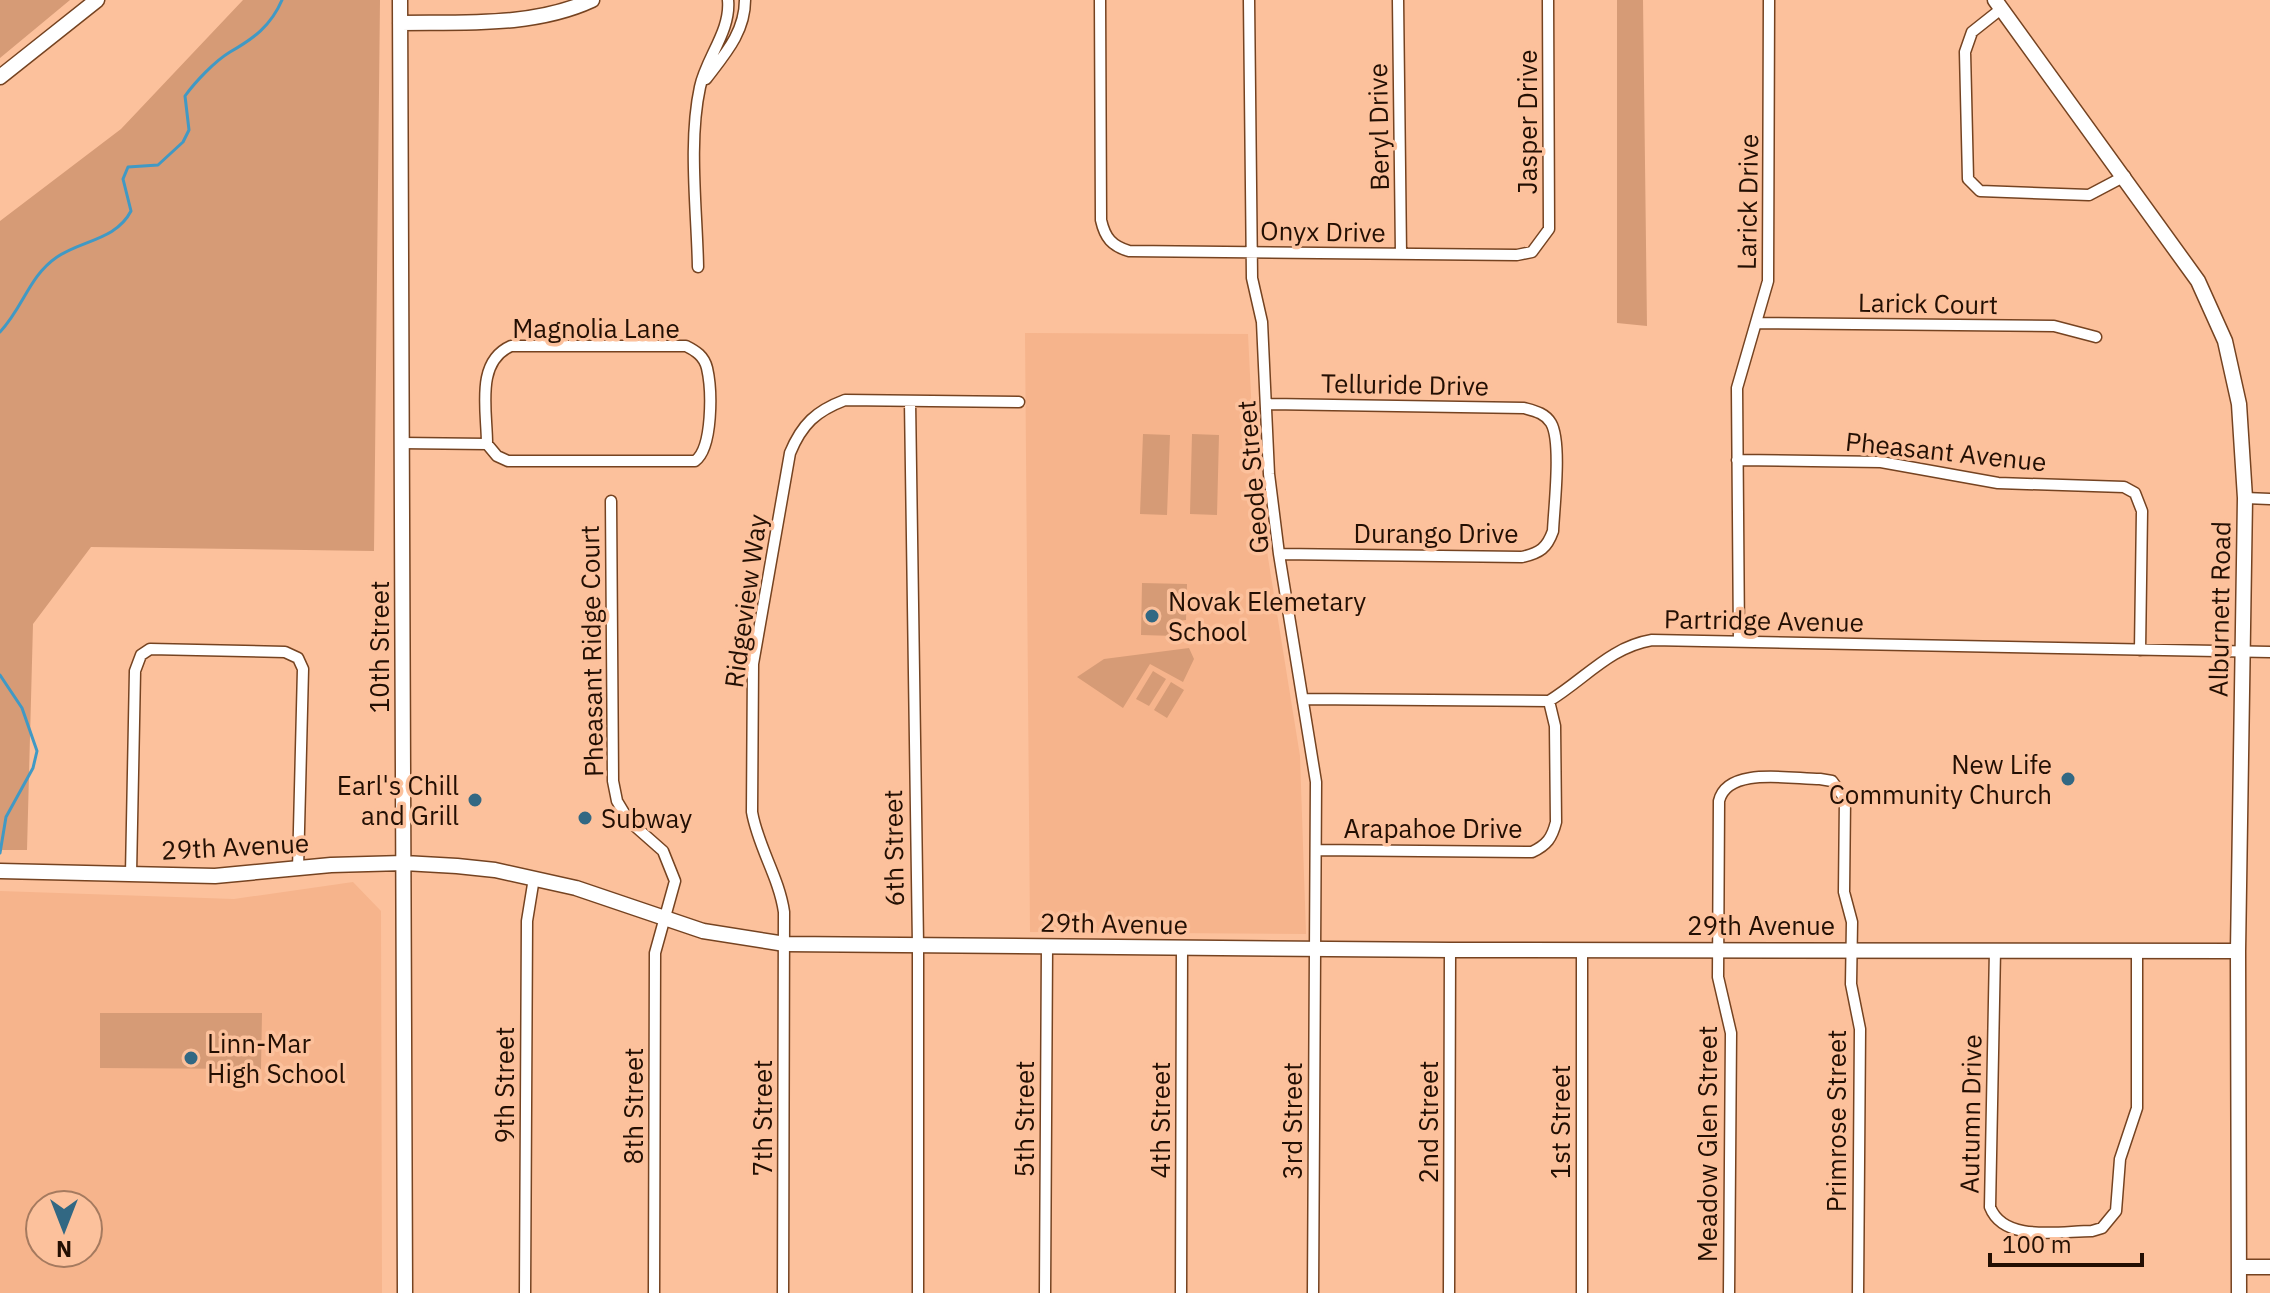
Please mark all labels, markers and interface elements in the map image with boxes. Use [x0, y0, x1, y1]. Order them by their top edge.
street label: Jasper Drive [1510, 49, 1544, 195]
street label: Beryl Drive [1360, 63, 1396, 191]
street label: Larick Drive [1729, 134, 1765, 270]
street label: Onyx Drive [1260, 213, 1386, 249]
street label: Larick Court [1858, 285, 1998, 321]
street label: Magnolia Lane [512, 311, 680, 345]
street label: Telluride Drive [1321, 366, 1489, 402]
street label: Geode Street [1228, 399, 1276, 555]
street label: Pheasant Avenue [1844, 424, 2048, 478]
street label: Ridgeview Way [716, 512, 774, 690]
street label: Durango Drive [1354, 516, 1518, 550]
street label: Alburnett Road [2200, 521, 2238, 697]
street label: Pheasant Ridge Court [572, 525, 610, 777]
street label: 10th Street [362, 581, 396, 713]
place label: Novak Elemetary School [1168, 584, 1366, 648]
street label: Partridge Avenue [1664, 601, 1864, 639]
marker: Novak Elemetary School [1143, 607, 1161, 625]
place label: New Life Community Church [1829, 747, 2052, 811]
place label: Earl's Chill and Grill [337, 768, 459, 832]
marker: New Life Community Church [2059, 770, 2077, 788]
street label: 6th Street [875, 789, 911, 907]
marker: Earl's Chill and Grill [466, 791, 484, 809]
place label: Subway [601, 801, 692, 835]
marker: Subway [576, 809, 594, 827]
street label: Arapahoe Drive [1343, 811, 1523, 845]
street label: 29th Avenue [160, 825, 310, 867]
street label: 29th Avenue [1040, 905, 1188, 941]
street label: 29th Avenue [1687, 908, 1835, 942]
place label: Linn-Mar High School [207, 1026, 346, 1090]
street label: Meadow Glen Street [1690, 1026, 1724, 1262]
street label: 9th Street [487, 1027, 521, 1143]
street label: Primrose Street [1819, 1030, 1853, 1212]
street label: Autumn Drive [1952, 1034, 1988, 1194]
street label: 8th Street [616, 1048, 650, 1164]
marker: Linn-Mar High School [182, 1049, 200, 1067]
street label: 7th Street [745, 1060, 779, 1176]
street label: 5th Street [1007, 1061, 1041, 1177]
street label: 2nd Street [1411, 1061, 1445, 1183]
street label: 4th Street [1143, 1062, 1177, 1178]
street label: 3rd Street [1275, 1062, 1309, 1180]
street label: 1st Street [1543, 1065, 1577, 1179]
north arrow [24, 1189, 104, 1269]
scale bar [1990, 1217, 2142, 1267]
text: 100 m [2002, 1228, 2072, 1260]
text: N [56, 1235, 72, 1264]

